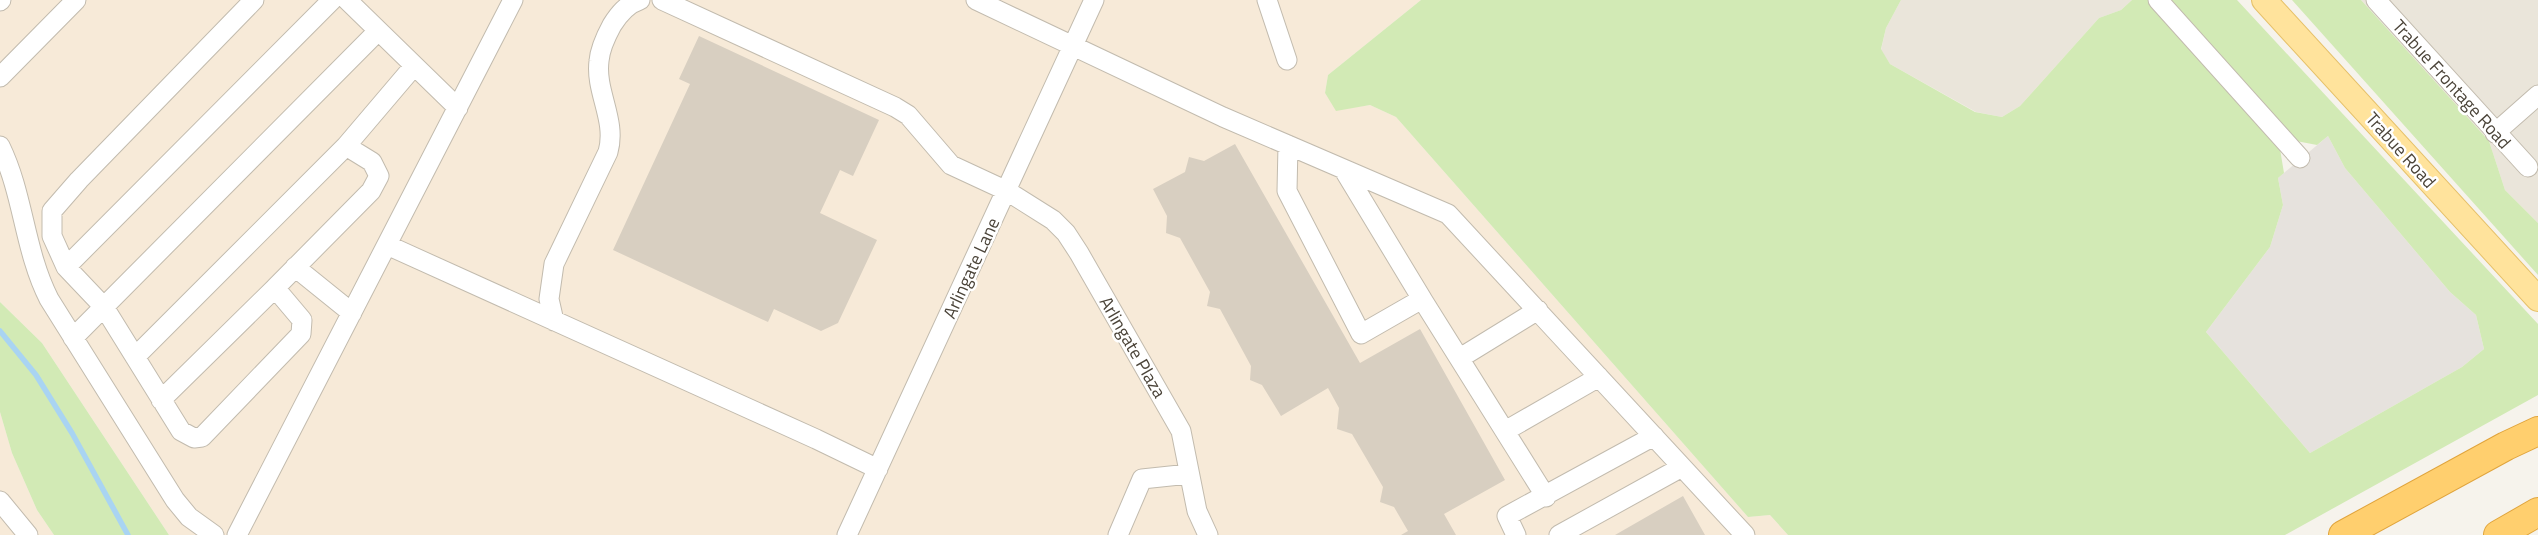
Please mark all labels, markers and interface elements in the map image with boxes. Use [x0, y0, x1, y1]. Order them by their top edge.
street label: Trabue Frontage Road [2386, 13, 2518, 155]
street label: Trabue Road [2359, 106, 2443, 194]
street label: Arlingate Lane [936, 213, 1006, 323]
street label: Arlingate Plaza [1093, 291, 1173, 403]

